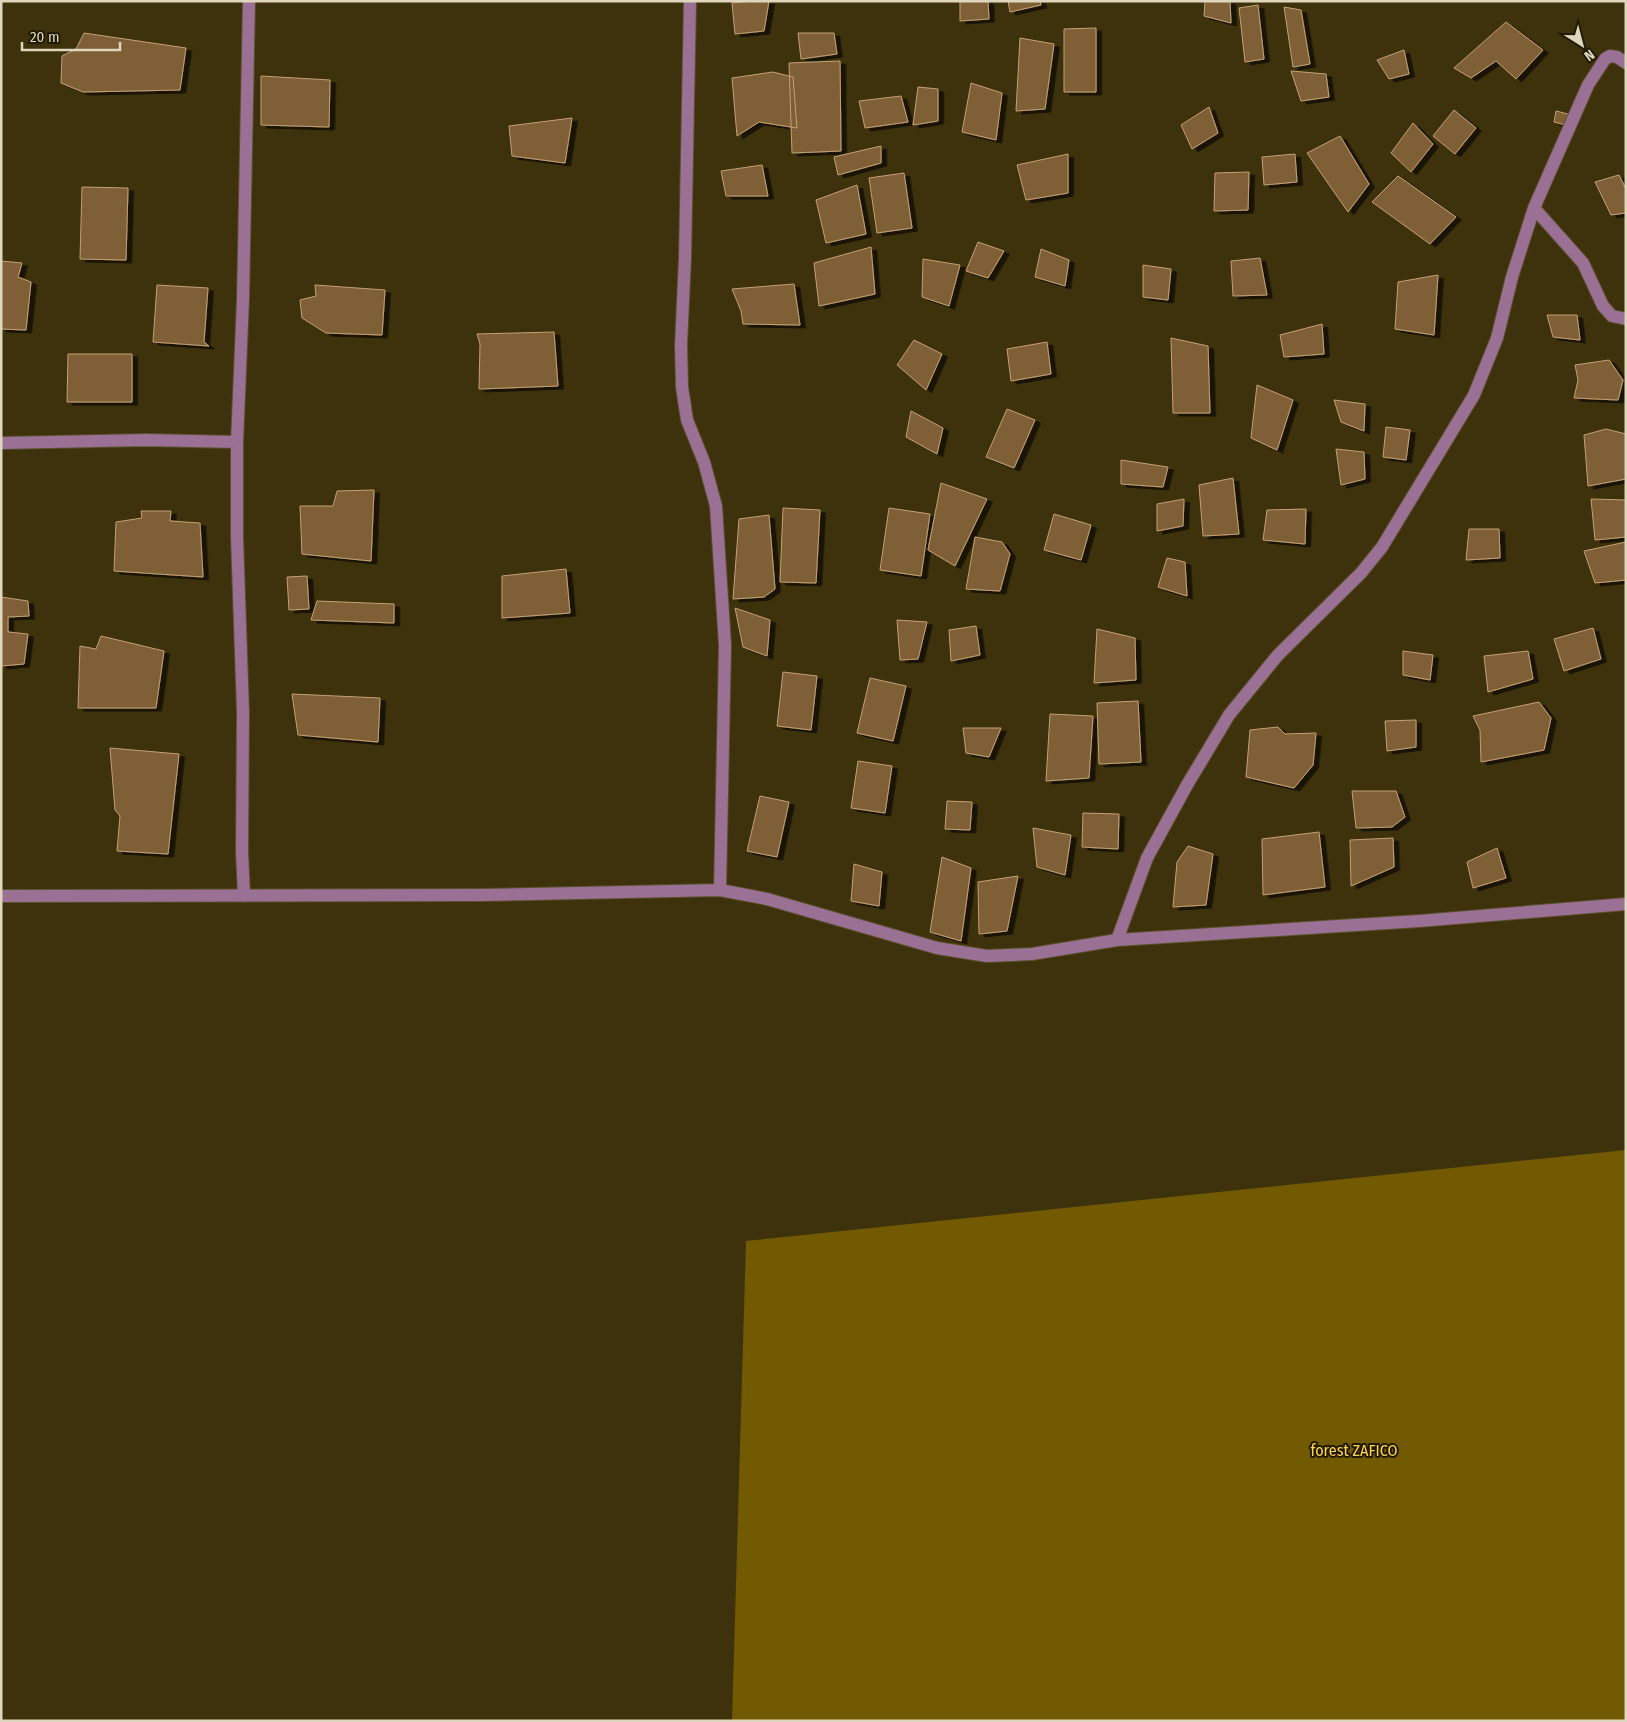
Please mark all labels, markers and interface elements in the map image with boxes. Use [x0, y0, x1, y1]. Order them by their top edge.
scale bar [22, 20, 120, 52]
north arrow [1557, 20, 1607, 70]
text: 20 m [30, 28, 60, 46]
text: N [1581, 46, 1598, 64]
park label: forest ZAFICO [1310, 1441, 1398, 1460]

